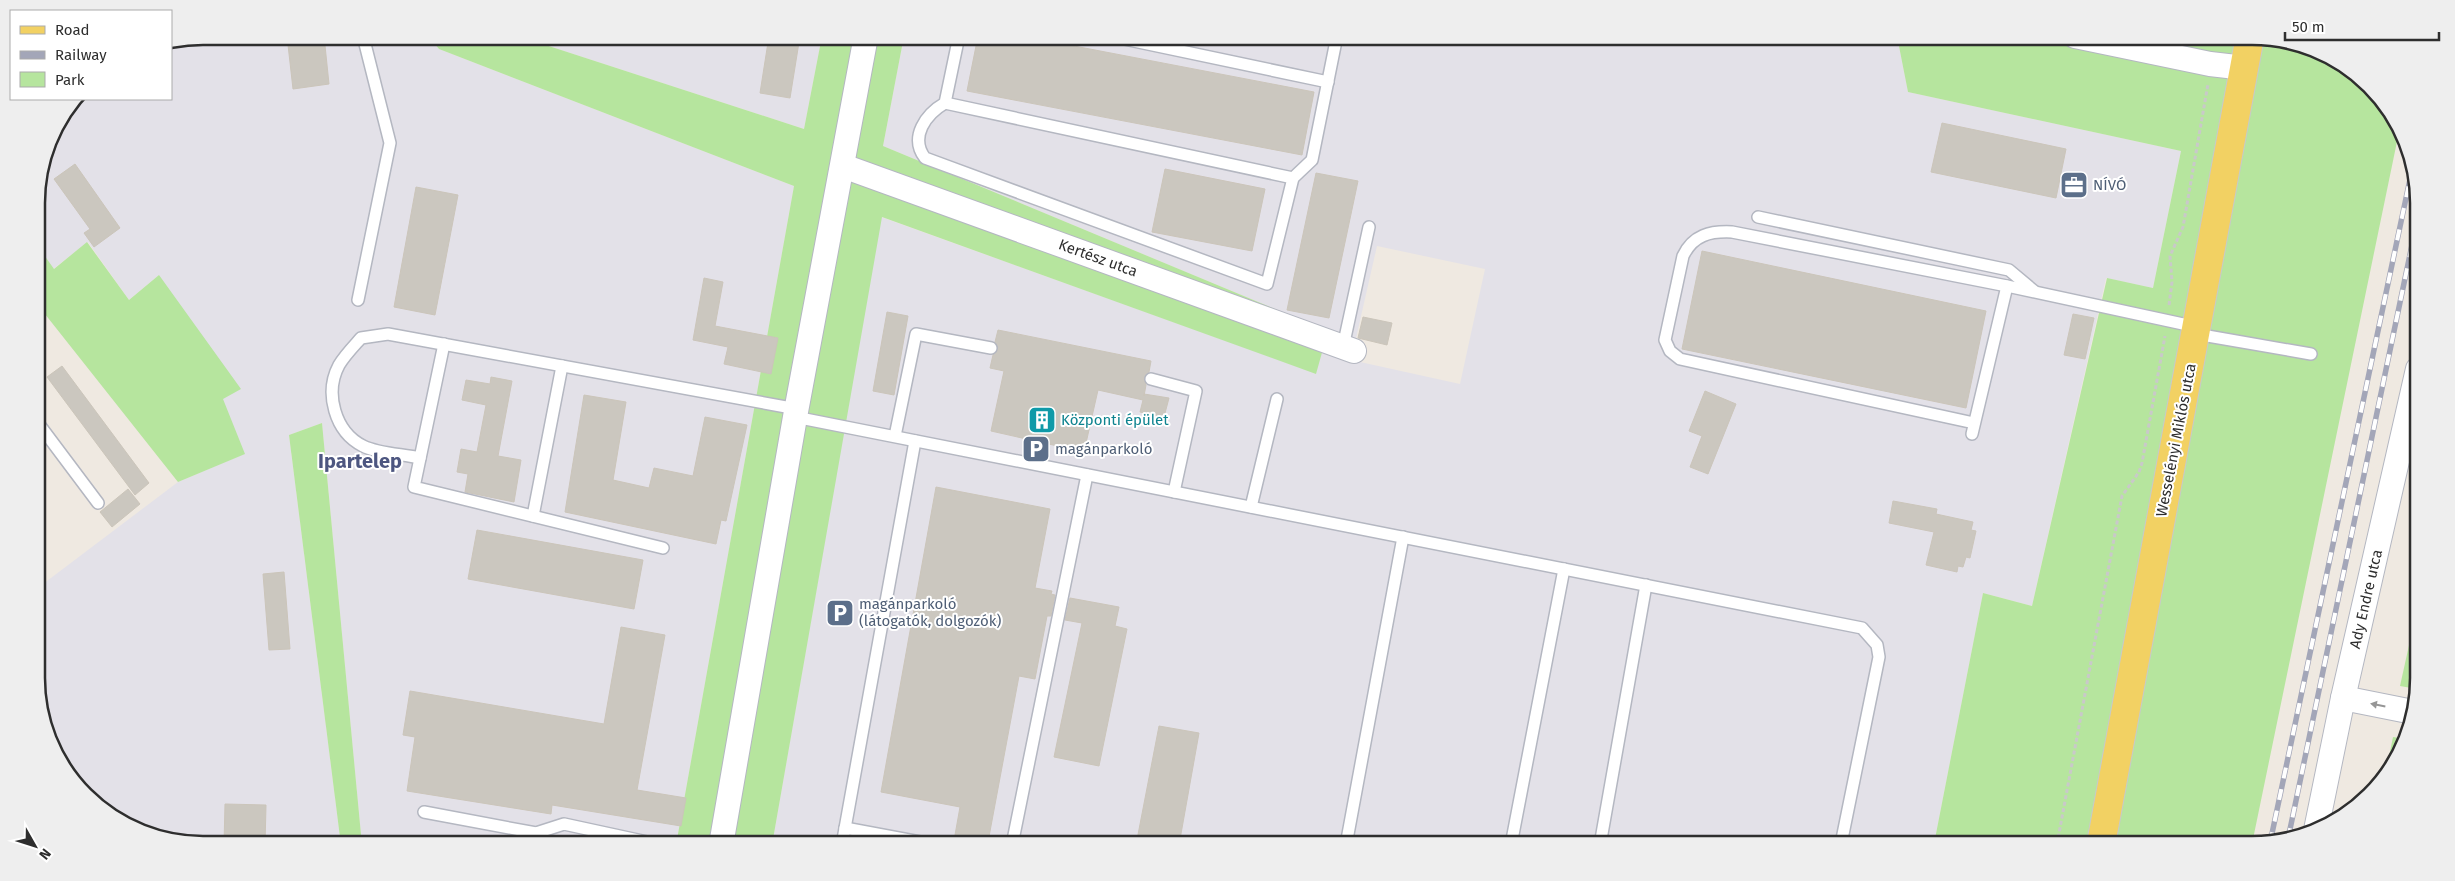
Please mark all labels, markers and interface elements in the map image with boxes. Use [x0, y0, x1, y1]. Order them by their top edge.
legend [10, 10, 172, 100]
scale bar [2285, 10, 2439, 42]
text: 50 m [2292, 18, 2325, 36]
text: Road [55, 21, 90, 39]
text: Railway [55, 46, 107, 64]
text: Park [55, 71, 85, 89]
office icon: NÍVÓ [2059, 170, 2089, 200]
place label: NÍVÓ [2093, 176, 2126, 194]
street label: Kertész utca [1056, 235, 1140, 281]
street label: Wesselényi Miklós utca [2152, 362, 2200, 518]
building icon: Központi épület [1027, 405, 1057, 435]
place label: Központi épület [1061, 411, 1169, 429]
parking icon: magánparkoló [1021, 434, 1051, 464]
place label: magánparkoló [1055, 440, 1152, 458]
district label: Ipartelep [318, 449, 402, 473]
street label: Ady Endre utca [2346, 548, 2386, 650]
place label: magánparkoló (látogatók, dolgozók) [859, 595, 1001, 630]
parking icon: magánparkoló (látogatók, dolgozók) [825, 598, 855, 628]
one-way arrow [2371, 701, 2386, 709]
north arrow [10, 821, 60, 871]
text: N [35, 845, 54, 863]

